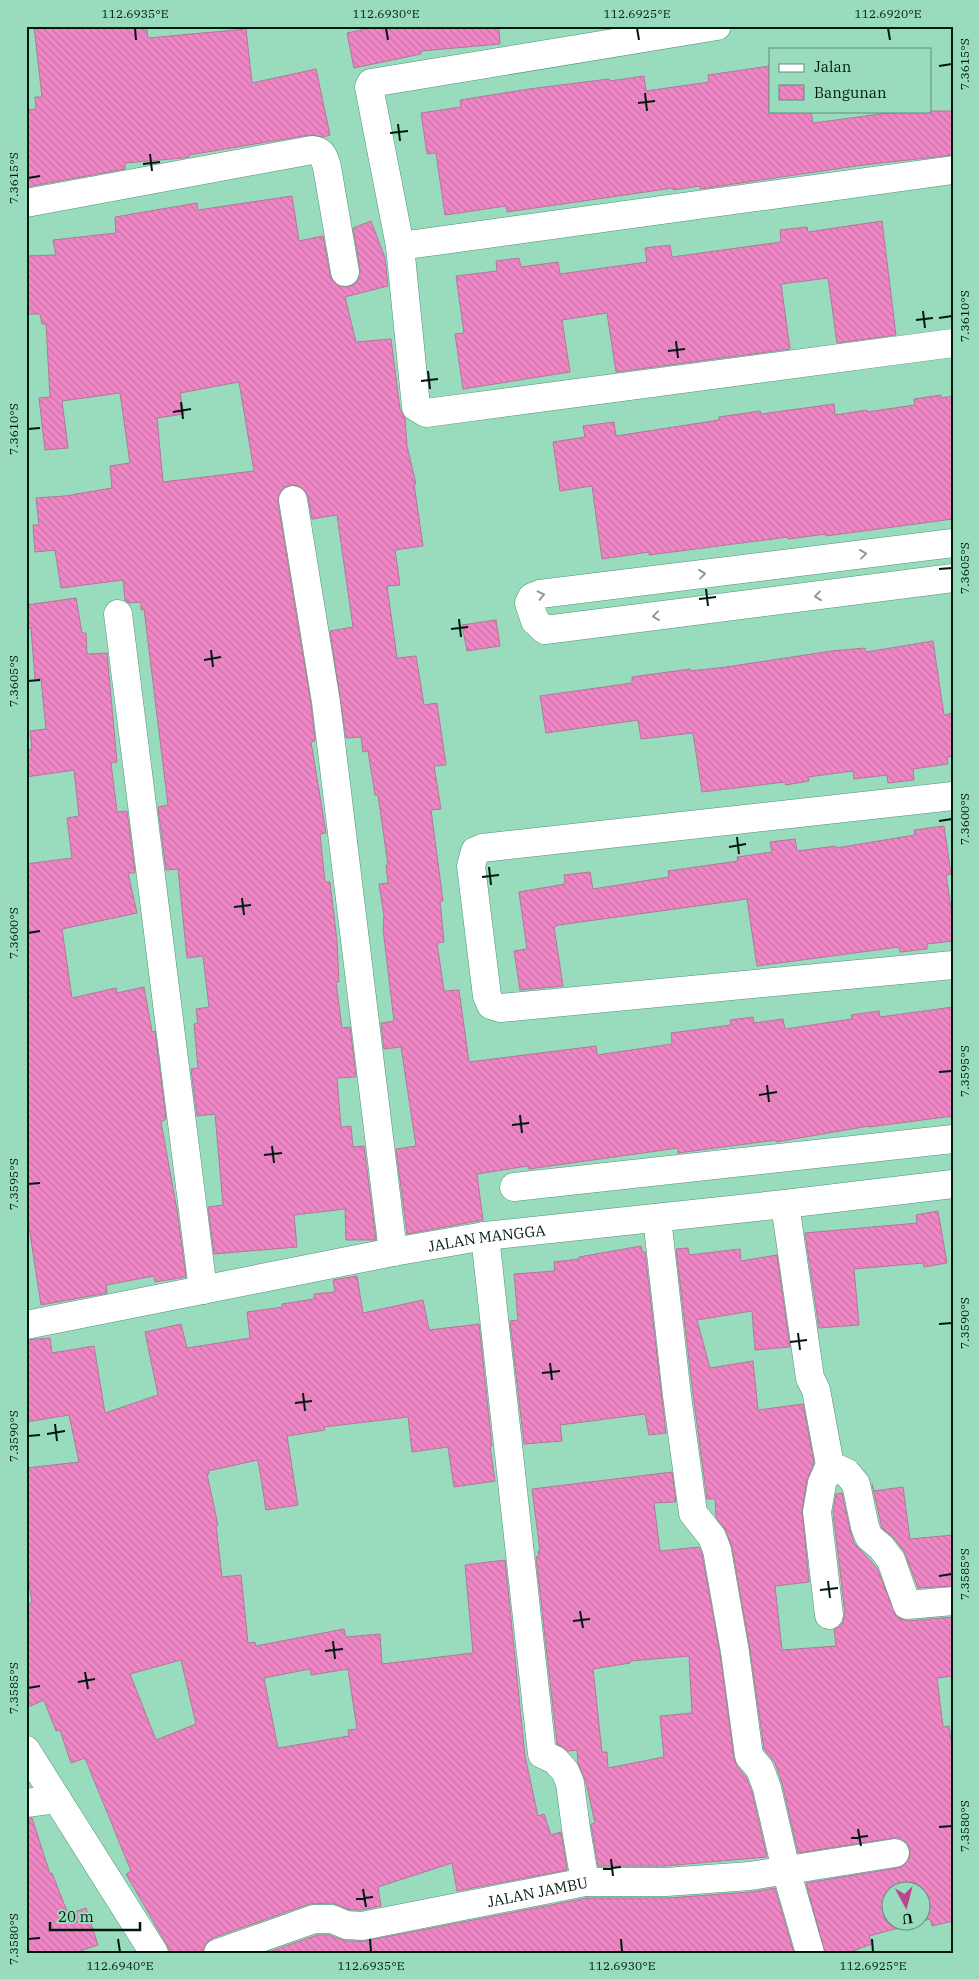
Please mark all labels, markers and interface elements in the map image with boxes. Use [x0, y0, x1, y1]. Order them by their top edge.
text: 112.6935°E [102, 6, 168, 21]
text: 112.6930°E [353, 6, 419, 21]
text: 112.6925°E [604, 6, 670, 21]
text: 112.6920°E [855, 6, 921, 21]
text: 7.3615°S [957, 38, 972, 90]
legend [769, 48, 932, 112]
text: Jalan [814, 57, 852, 76]
text: Bangunan [814, 83, 887, 102]
text: 7.3615°S [6, 152, 21, 204]
text: 7.3610°S [957, 290, 972, 342]
text: 7.3610°S [6, 403, 21, 455]
text: 7.3605°S [957, 542, 972, 594]
one-way arrow [859, 549, 867, 560]
one-way arrow [698, 569, 706, 580]
one-way arrow [536, 590, 545, 601]
one-way arrow [813, 590, 822, 600]
one-way arrow [652, 610, 660, 621]
text: 7.3605°S [6, 655, 21, 707]
text: 7.3600°S [957, 793, 972, 845]
text: 7.3600°S [6, 907, 21, 959]
text: 7.3595°S [957, 1045, 972, 1097]
text: 7.3595°S [6, 1158, 21, 1210]
street label: JALAN MANGGA [426, 1220, 547, 1255]
text: 7.3590°S [957, 1297, 972, 1349]
text: 7.3590°S [6, 1410, 21, 1462]
text: 7.3585°S [957, 1548, 972, 1600]
text: 7.3585°S [6, 1662, 21, 1714]
text: 7.3580°S [957, 1800, 972, 1852]
street label: JALAN JAMBU [486, 1872, 590, 1911]
north arrow [882, 1882, 932, 1932]
scale bar [50, 1899, 140, 1931]
text: 20 m [58, 1907, 94, 1926]
text: U [901, 1909, 914, 1929]
text: 7.3580°S [6, 1913, 21, 1965]
text: 112.6940°E [87, 1958, 153, 1973]
text: 112.6935°E [338, 1958, 404, 1973]
text: 112.6930°E [589, 1958, 655, 1973]
text: 112.6925°E [840, 1958, 906, 1973]

